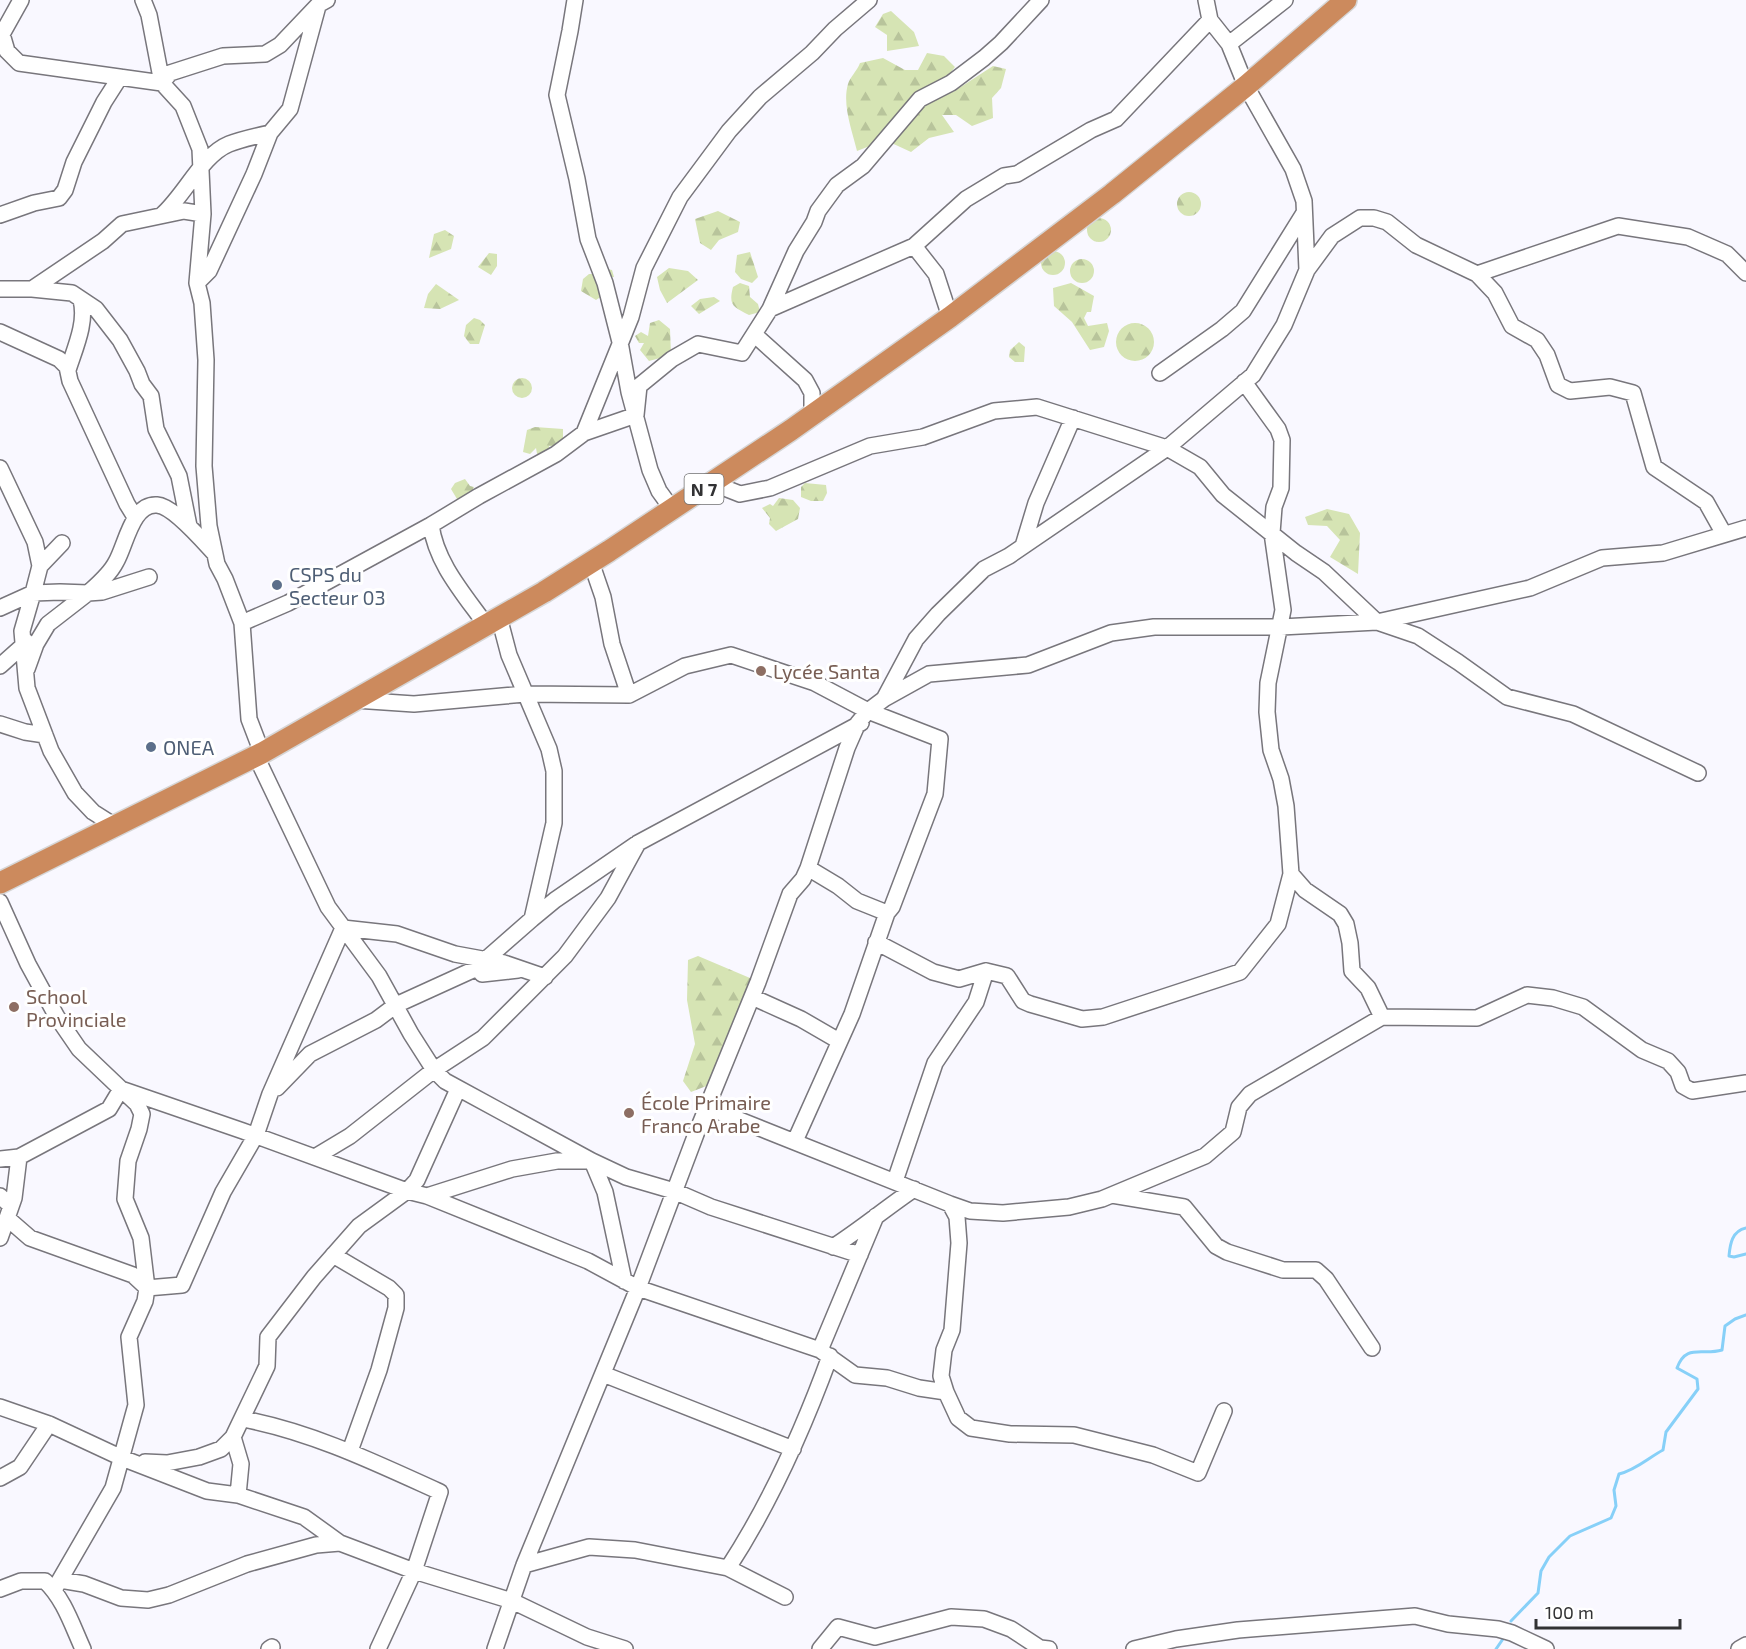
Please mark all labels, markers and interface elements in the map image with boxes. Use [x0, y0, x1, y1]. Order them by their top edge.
road number: N 7 [684, 474, 724, 504]
place label: CSPS du Secteur 03 [289, 562, 386, 609]
marker: CSPS du Secteur 03 [270, 578, 284, 592]
place label: Lycée Santa [773, 659, 880, 683]
marker: Lycée Santa [754, 664, 768, 678]
place label: ONEA [163, 735, 215, 759]
marker: ONEA [144, 740, 158, 754]
place label: School Provinciale [26, 984, 126, 1031]
marker: School Provinciale [7, 1000, 21, 1014]
place label: École Primaire Franco Arabe [641, 1090, 771, 1137]
marker: École Primaire Franco Arabe [622, 1106, 636, 1120]
scale bar [1536, 1592, 1680, 1630]
text: 100 m [1545, 1601, 1594, 1623]

